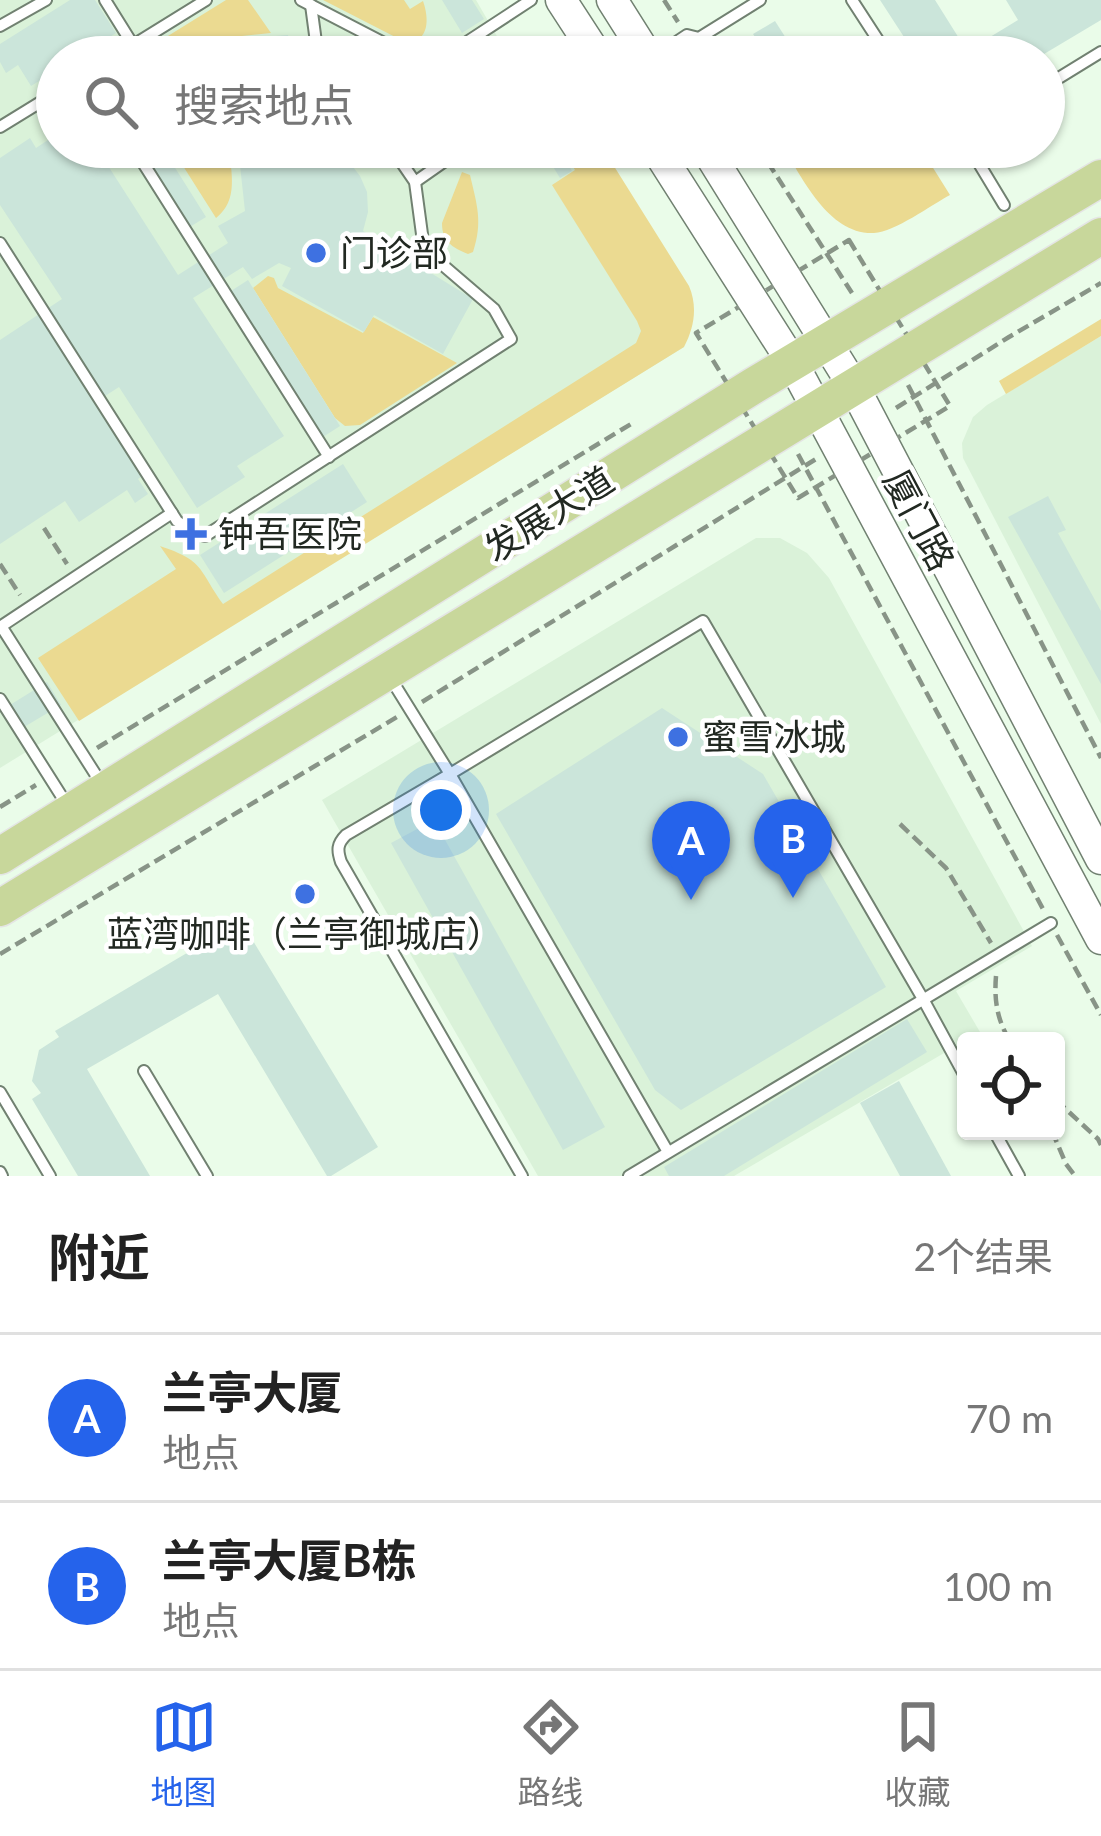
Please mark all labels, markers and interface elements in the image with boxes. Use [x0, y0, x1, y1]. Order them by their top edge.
search box [36, 36, 1065, 168]
icon: search [78, 69, 144, 135]
text: 搜索地点 [174, 78, 354, 132]
place label: 门诊部 [340, 230, 448, 274]
marker: 门诊部 [303, 240, 329, 266]
street label: 发展大道 [476, 456, 621, 570]
street label: 厦门路 [875, 462, 965, 578]
place label: 钟吾医院 [218, 511, 362, 555]
marker: 钟吾医院 [175, 518, 207, 550]
place label: 蜜雪冰城 [702, 714, 846, 758]
marker: 蜜雪冰城 [665, 724, 691, 750]
your location [411, 780, 471, 840]
pin: B [754, 799, 832, 898]
pin: A [652, 801, 730, 900]
marker: 蓝湾咖啡（兰亭御城店） [292, 881, 318, 907]
place label: 蓝湾咖啡（兰亭御城店） [107, 911, 503, 955]
map controls [957, 1032, 1065, 1140]
button: locate [957, 1032, 1065, 1140]
text: 附近 [48, 1226, 150, 1287]
text: 2个结果 [913, 1233, 1053, 1279]
text: 兰亭大厦 [162, 1365, 342, 1419]
text: A [73, 1395, 101, 1441]
text: 70 m [966, 1395, 1053, 1441]
text: 地点 [162, 1429, 240, 1475]
text: 兰亭大厦B栋 [162, 1533, 417, 1587]
text: B [74, 1563, 100, 1609]
text: 100 m [943, 1563, 1053, 1609]
text: 地点 [162, 1597, 240, 1643]
tab: 地图 [151, 1694, 217, 1814]
tab: 路线 [518, 1694, 584, 1814]
tab: 收藏 [885, 1694, 951, 1814]

